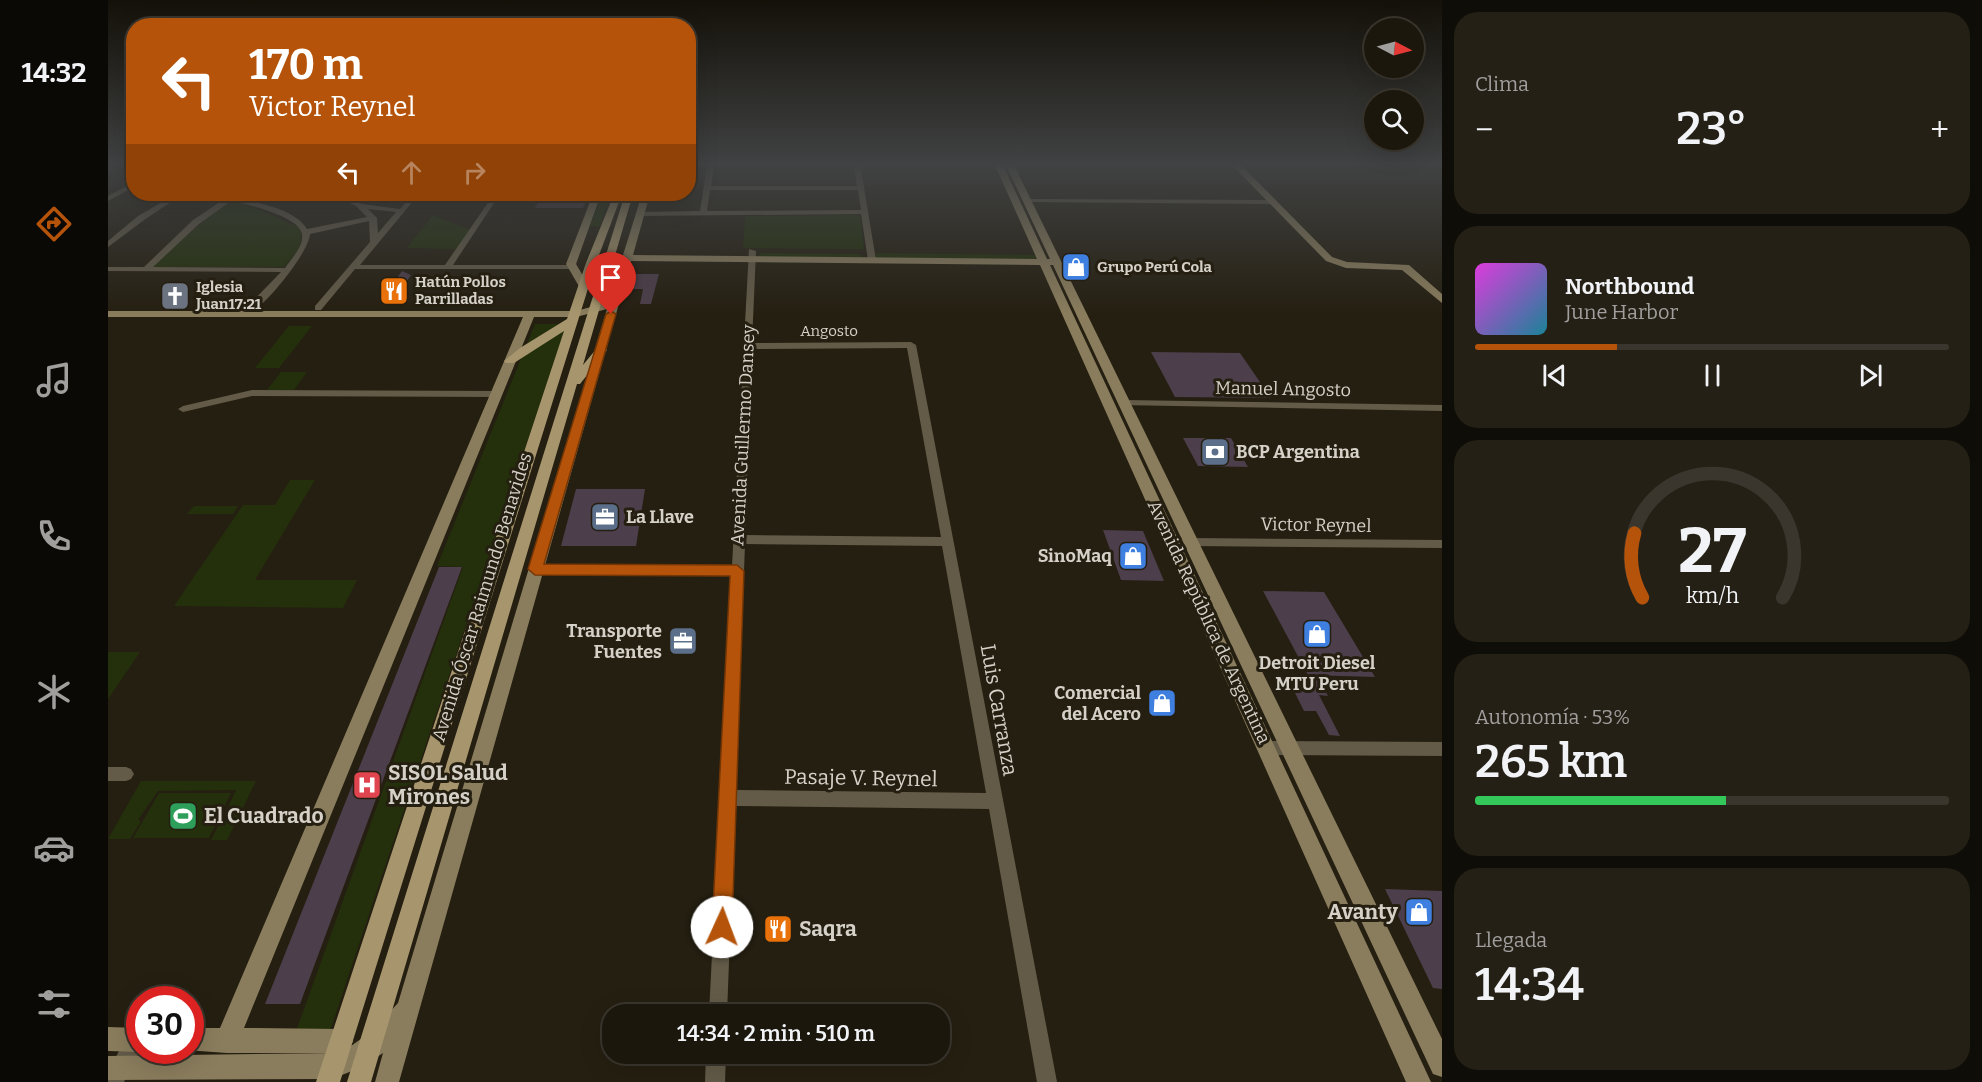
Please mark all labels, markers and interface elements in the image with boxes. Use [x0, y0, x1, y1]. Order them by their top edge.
north arrow [1364, 18, 1424, 78]
map controls [1364, 18, 1424, 150]
text: 170 m [249, 40, 363, 90]
icon: left [150, 42, 228, 120]
text: 14:32 [21, 57, 87, 89]
text: Clima [1475, 72, 1529, 96]
button: search [1364, 90, 1424, 150]
text: Victor Reynel [249, 91, 415, 123]
text: 23° [1676, 102, 1747, 156]
text: − [1475, 110, 1493, 150]
text: + [1930, 110, 1949, 150]
icon: left [332, 156, 365, 189]
icon: ahead [395, 156, 428, 189]
icon: right [458, 156, 491, 189]
icon: directions [33, 203, 75, 245]
shop icon: Grupo Perú Cola [1060, 251, 1092, 283]
pin [585, 252, 636, 314]
place label: Grupo Perú Cola [1097, 258, 1213, 276]
icon: arrive [594, 261, 627, 294]
place label: Hatún Pollos Parrilladas [415, 273, 506, 308]
text: Northbound [1565, 273, 1694, 300]
restaurant icon: Hatún Pollos Parrilladas [378, 275, 410, 307]
place label: Iglesia Juan17:21 [195, 278, 262, 313]
church icon: Iglesia Juan17:21 [159, 280, 191, 312]
text: June Harbor [1565, 300, 1678, 324]
street label: Angosto [800, 322, 858, 340]
street label: Avenida Guillermo Dansey [726, 323, 760, 546]
icon: music [33, 359, 75, 401]
icon: previous [1538, 359, 1571, 392]
icon: pause [1696, 359, 1729, 392]
icon: next [1854, 359, 1887, 392]
street label: Manuel Angosto [1215, 377, 1351, 401]
bank icon: BCP Argentina [1199, 436, 1231, 468]
place label: BCP Argentina [1236, 441, 1360, 463]
street label: Avenida Óscar Raimundo Benavides [428, 450, 536, 744]
street label: Avenida República de Argentina [1143, 497, 1275, 747]
office icon: La Llave [589, 501, 621, 533]
place label: La Llave [626, 506, 694, 528]
street label: Victor Reynel [1260, 513, 1372, 537]
text: 27 [1678, 514, 1746, 589]
icon: phone [33, 515, 75, 557]
shop icon: SinoMaq [1117, 540, 1149, 572]
place label: SinoMaq [1038, 545, 1112, 567]
text: km/h [1685, 583, 1739, 609]
shop icon: Detroit Diesel MTU Peru [1301, 618, 1333, 650]
place label: Transporte Fuentes [566, 620, 662, 663]
office icon: Transporte Fuentes [667, 625, 699, 657]
street label: Luis Carranza [975, 642, 1023, 778]
place label: Detroit Diesel MTU Peru [1259, 652, 1376, 695]
icon: climate [33, 671, 75, 713]
place label: Comercial del Acero [1054, 682, 1141, 725]
shop icon: Comercial del Acero [1146, 687, 1178, 719]
text: Autonomía · 53% [1475, 705, 1630, 729]
text: 265 km [1475, 735, 1627, 789]
place label: SISOL Salud Mirones [388, 760, 508, 810]
street label: Pasaje V. Reynel [784, 764, 938, 792]
hospital icon: SISOL Salud Mirones [351, 769, 383, 801]
sports icon: El Cuadrado [167, 800, 199, 832]
place label: El Cuadrado [204, 803, 324, 829]
icon: car [33, 827, 75, 869]
position arrow [690, 895, 754, 959]
shop icon: Avanty [1403, 896, 1435, 928]
place label: Avanty [1328, 899, 1398, 925]
restaurant icon: Saqra [762, 913, 794, 945]
place label: Saqra [799, 916, 857, 942]
text: Llegada [1475, 928, 1547, 952]
text: 14:34 [1475, 958, 1584, 1012]
icon: filters [33, 983, 75, 1025]
speed limit sign: 30 [126, 986, 204, 1064]
text: 14:34 · 2 min · 510 m [677, 1020, 875, 1047]

